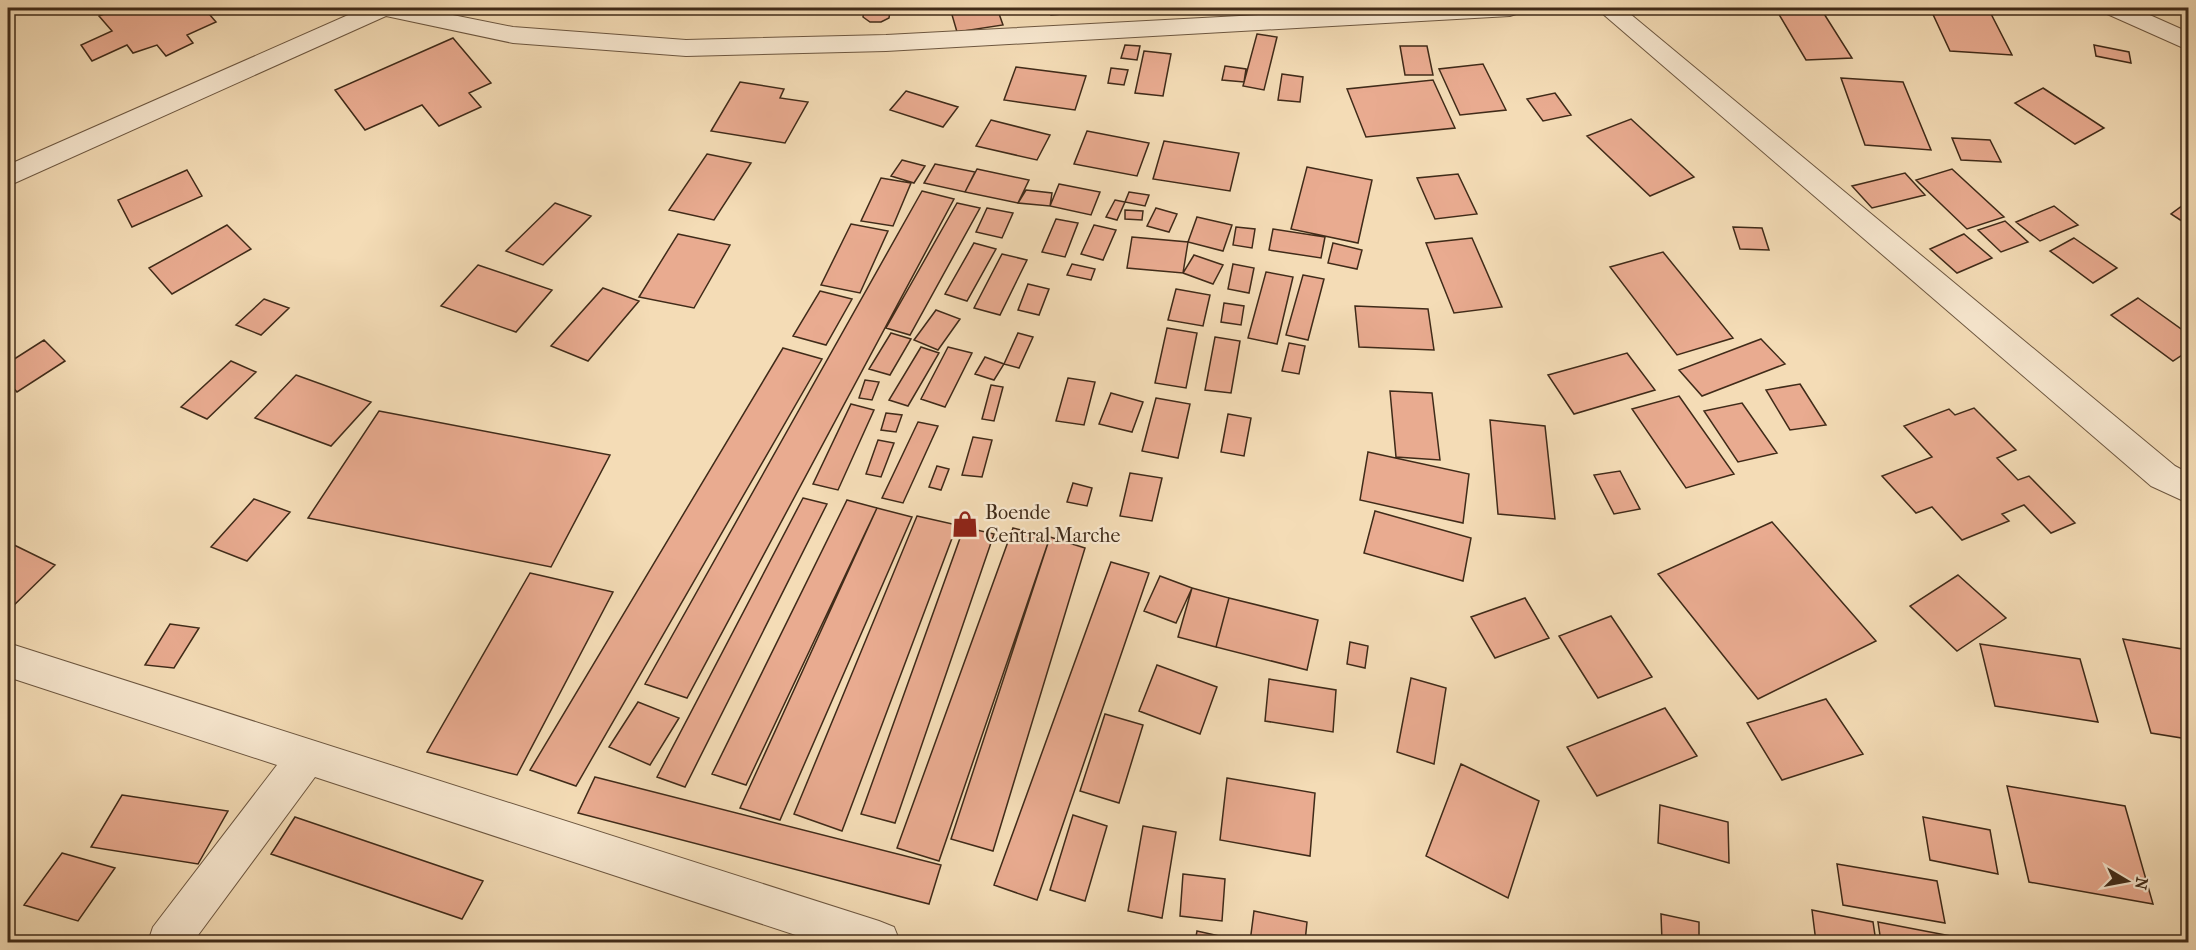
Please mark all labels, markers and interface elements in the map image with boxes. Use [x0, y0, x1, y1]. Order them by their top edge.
place label: Boende Central Marche [985, 501, 1120, 547]
shop icon: Boende Central Marche [950, 509, 980, 539]
north arrow [2097, 851, 2157, 911]
text: N [2131, 876, 2152, 892]

